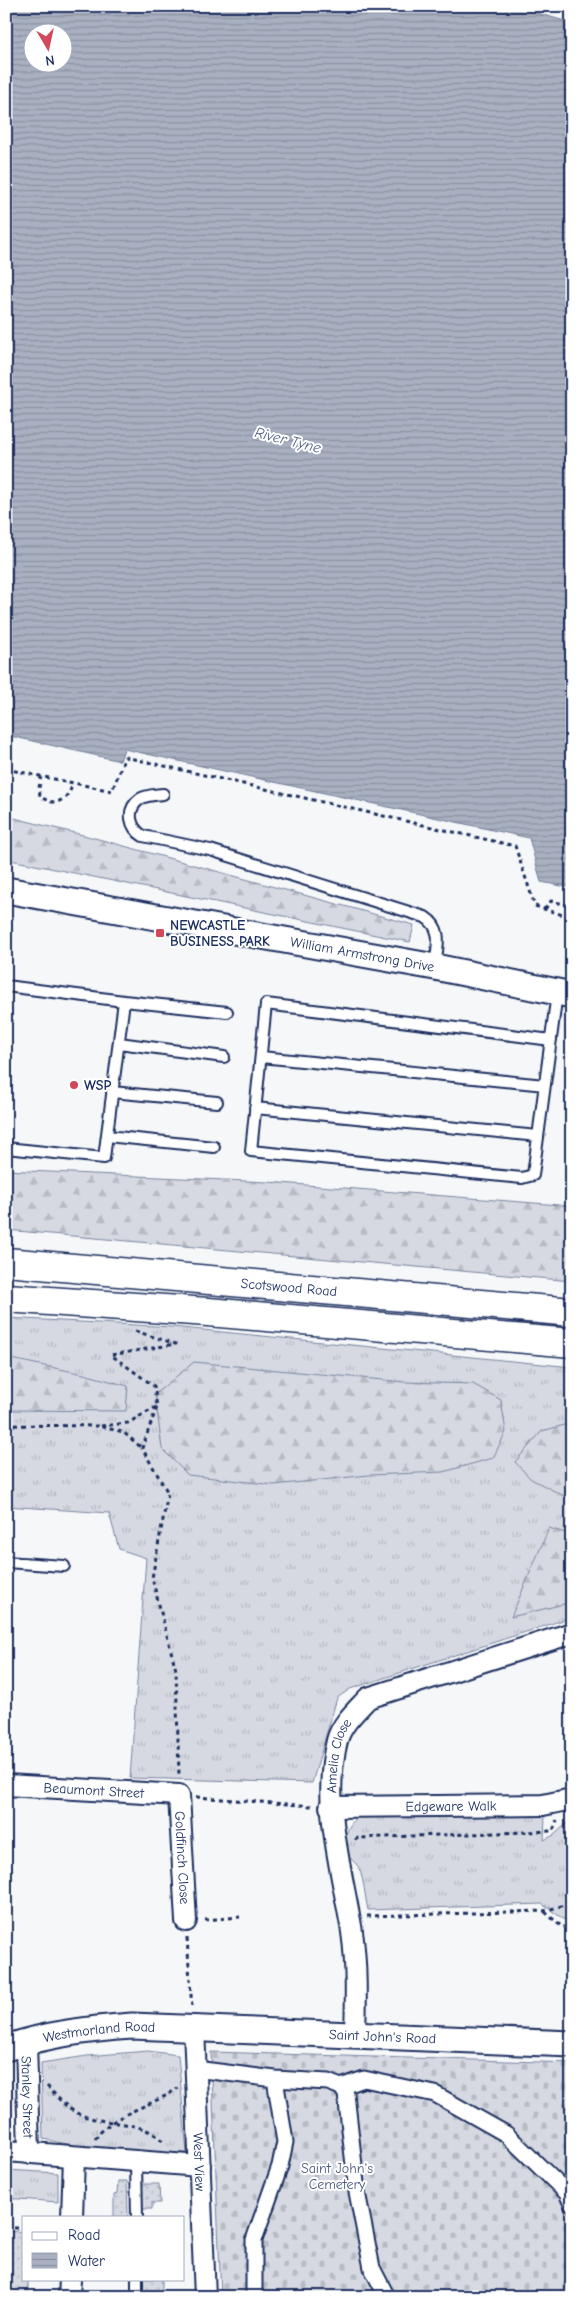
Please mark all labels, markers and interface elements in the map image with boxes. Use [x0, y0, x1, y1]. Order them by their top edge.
north arrow [22, 22, 72, 72]
text: N [44, 51, 56, 69]
water label: River Tyne [253, 423, 323, 457]
place label: NEWCASTLE BUSINESS PARK [170, 917, 270, 950]
marker: NEWCASTLE BUSINESS PARK [154, 927, 166, 939]
street label: William Armstrong Drive [289, 933, 436, 975]
place label: WSP [84, 1077, 112, 1094]
marker: WSP [68, 1079, 80, 1091]
street label: Scotswood Road [240, 1274, 338, 1300]
street label: Amelia Close [323, 1715, 355, 1793]
street label: Beaumont Street [43, 1779, 146, 1802]
street label: Edgeware Walk [405, 1797, 497, 1815]
street label: Goldfinch Close [171, 1810, 194, 1905]
street label: Westmorland Road [41, 2017, 156, 2046]
street label: Saint John's Road [329, 2026, 436, 2047]
street label: Stanley Street [18, 2056, 37, 2139]
street label: West View [190, 2132, 209, 2192]
park label: Saint John's Cemetery [301, 2160, 373, 2193]
legend [22, 2216, 185, 2280]
text: Road [68, 2226, 100, 2244]
text: Water [68, 2252, 105, 2270]

